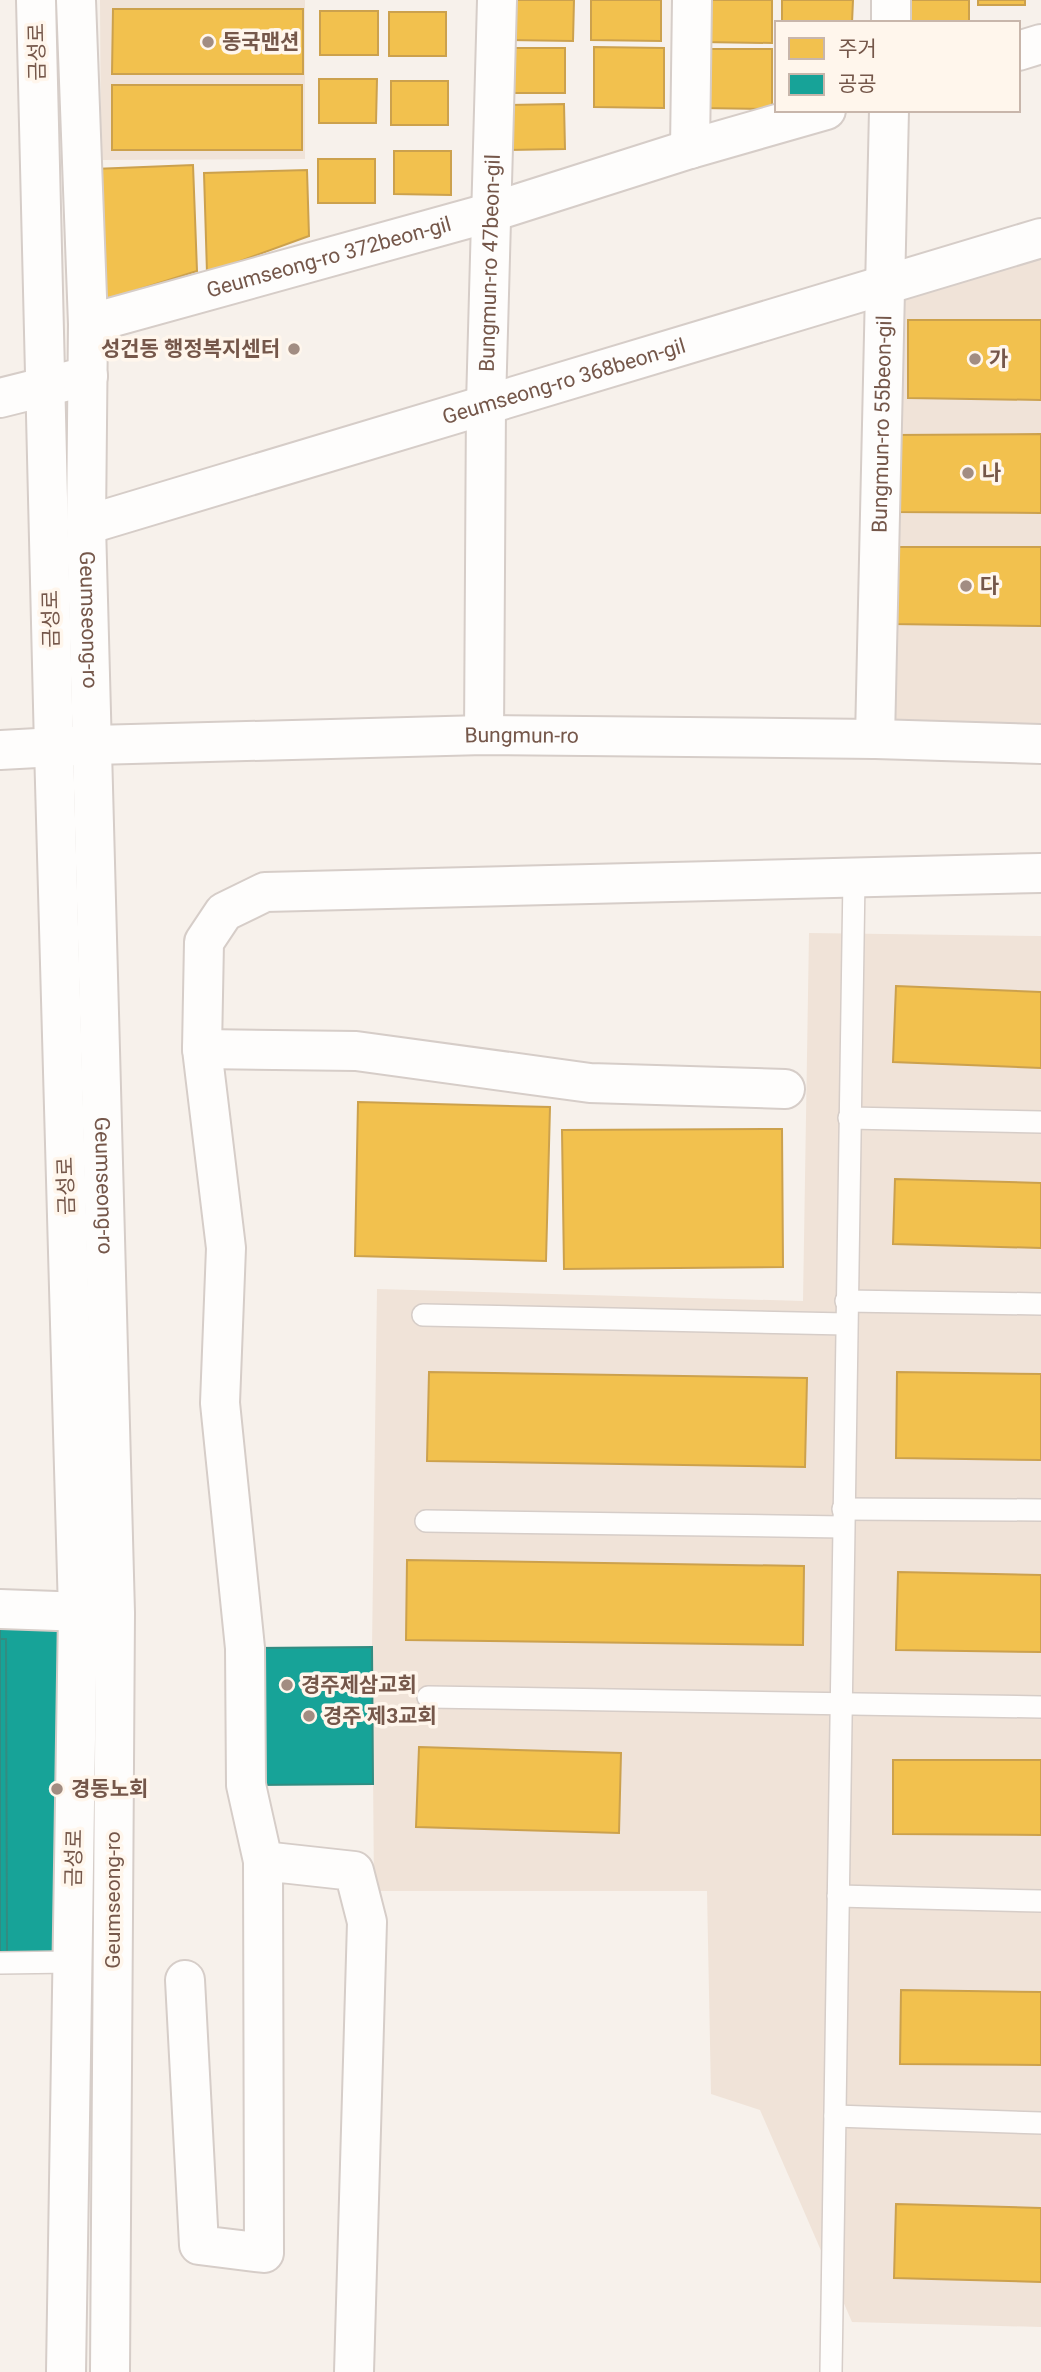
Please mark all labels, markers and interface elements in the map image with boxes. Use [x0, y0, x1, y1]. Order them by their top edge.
legend [775, 21, 1020, 112]
street label: 금성로 [24, 23, 50, 81]
place label: 동국맨션 [222, 30, 299, 54]
marker: 동국맨션 [200, 34, 216, 50]
text: 주거 [838, 37, 877, 61]
text: 공공 [838, 72, 877, 96]
street label: Bungmun-ro 47beon-gil [475, 154, 505, 372]
street label: Geumseong-ro 372beon-gil [204, 212, 454, 303]
street label: Bungmun-ro 55beon-gil [868, 315, 896, 533]
street label: Geumseong-ro 368beon-gil [439, 334, 688, 429]
place label: 성건동 행정복지센터 [101, 337, 280, 361]
marker: 성건동 행정복지센터 [286, 341, 302, 357]
place label: 가 [989, 347, 1008, 371]
marker: 가 [967, 351, 983, 367]
place label: 나 [982, 461, 1001, 485]
marker: 나 [960, 465, 976, 481]
street label: Geumseong-ro [75, 551, 102, 689]
place label: 다 [980, 574, 999, 598]
marker: 다 [958, 578, 974, 594]
street label: 금성로 [38, 590, 64, 648]
street label: Bungmun-ro [464, 723, 579, 748]
street label: Geumseong-ro [90, 1116, 117, 1255]
street label: 금성로 [53, 1157, 79, 1215]
place label: 경주제삼교회 [301, 1673, 417, 1697]
marker: 경주제삼교회 [279, 1677, 295, 1693]
place label: 경주 제3교회 [323, 1704, 437, 1728]
marker: 경주 제3교회 [301, 1708, 317, 1724]
place label: 경동노회 [71, 1777, 148, 1801]
marker: 경동노회 [49, 1781, 65, 1797]
street label: 금성로 [61, 1829, 87, 1887]
street label: Geumseong-ro [101, 1831, 125, 1969]

